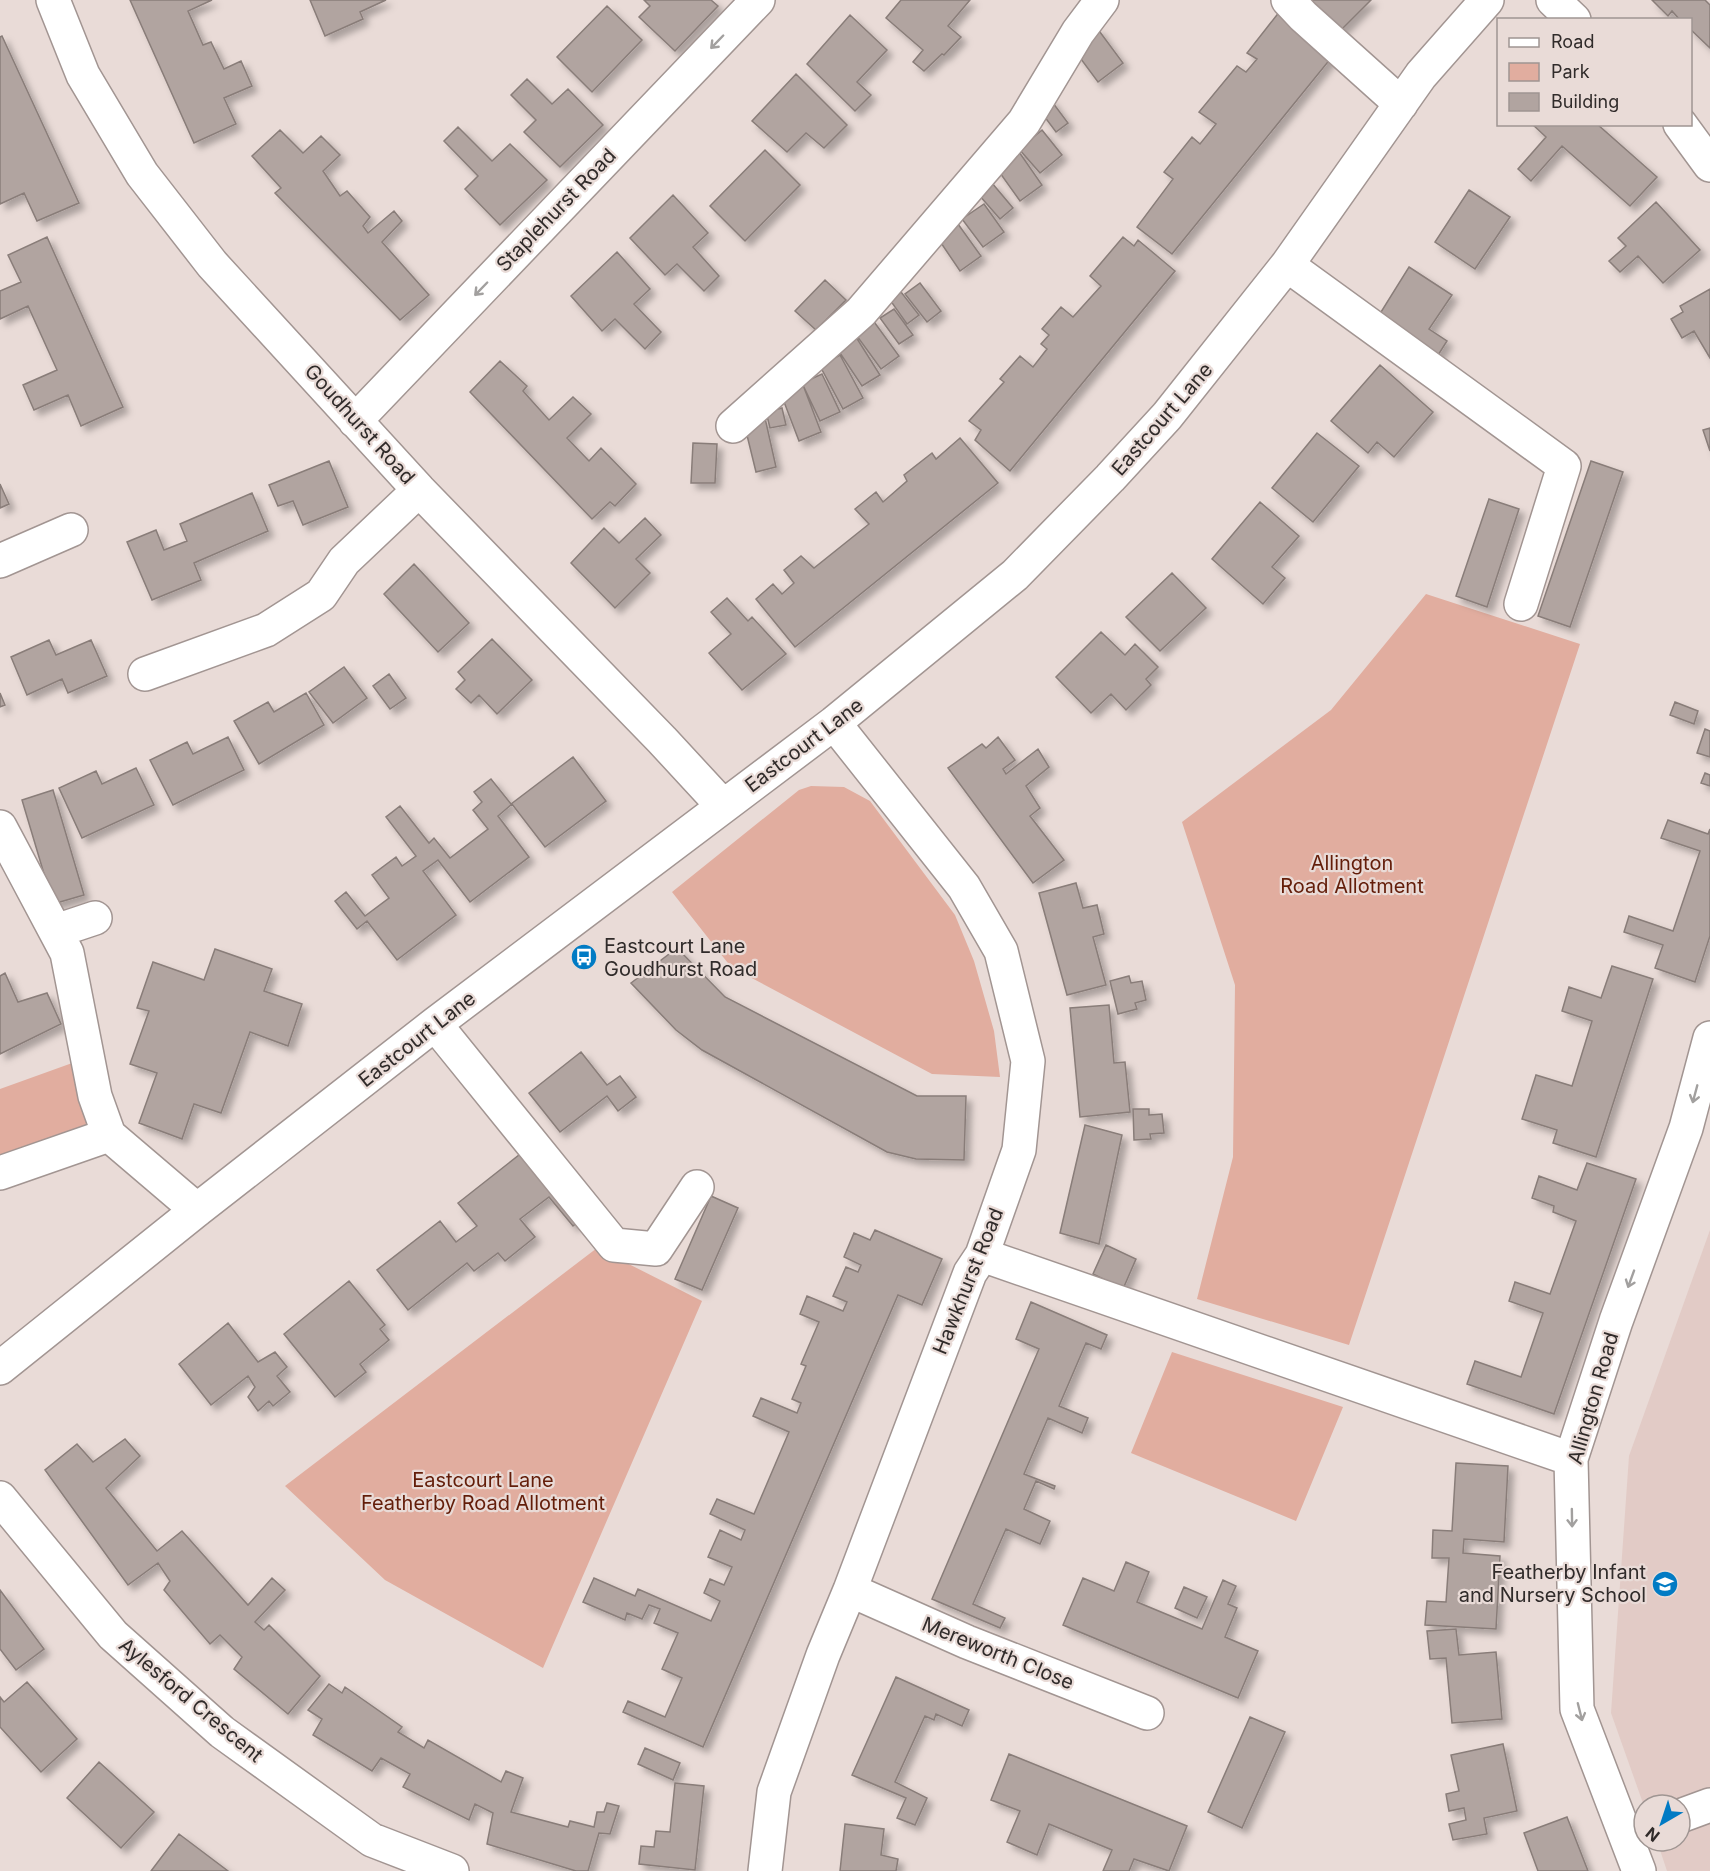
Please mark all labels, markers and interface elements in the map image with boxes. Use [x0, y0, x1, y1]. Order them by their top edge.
legend [1497, 18, 1692, 126]
text: Road [1551, 31, 1594, 52]
one-way arrow [710, 35, 724, 50]
text: Park [1551, 61, 1590, 82]
text: Building [1551, 91, 1619, 112]
street label: Staplehurst Road [491, 144, 621, 276]
one-way arrow [474, 282, 488, 297]
street label: Eastcourt Lane [1107, 358, 1217, 480]
street label: Goudhurst Road [300, 359, 420, 489]
street label: Eastcourt Lane [740, 693, 868, 797]
park label: Allington Road Allotment [1280, 851, 1424, 898]
place label: Eastcourt Lane Goudhurst Road [604, 934, 757, 981]
bus stop icon: Eastcourt Lane Goudhurst Road [569, 942, 599, 972]
street label: Eastcourt Lane [354, 986, 480, 1092]
one-way arrow [1689, 1085, 1700, 1104]
street label: Hawkhurst Road [928, 1204, 1008, 1358]
one-way arrow [1625, 1269, 1636, 1287]
street label: Allington Road [1563, 1329, 1623, 1467]
park label: Eastcourt Lane Featherby Road Allotment [361, 1468, 606, 1515]
one-way arrow [1567, 1507, 1578, 1527]
place label: Featherby Infant and Nursery School [1459, 1560, 1646, 1607]
school or university icon: Featherby Infant and Nursery School [1650, 1569, 1680, 1599]
street label: Mereworth Close [919, 1612, 1077, 1694]
street label: Aylesford Crescent [114, 1633, 268, 1767]
one-way arrow [1574, 1702, 1586, 1721]
north arrow [1632, 1793, 1692, 1853]
text: N [1642, 1823, 1664, 1846]

